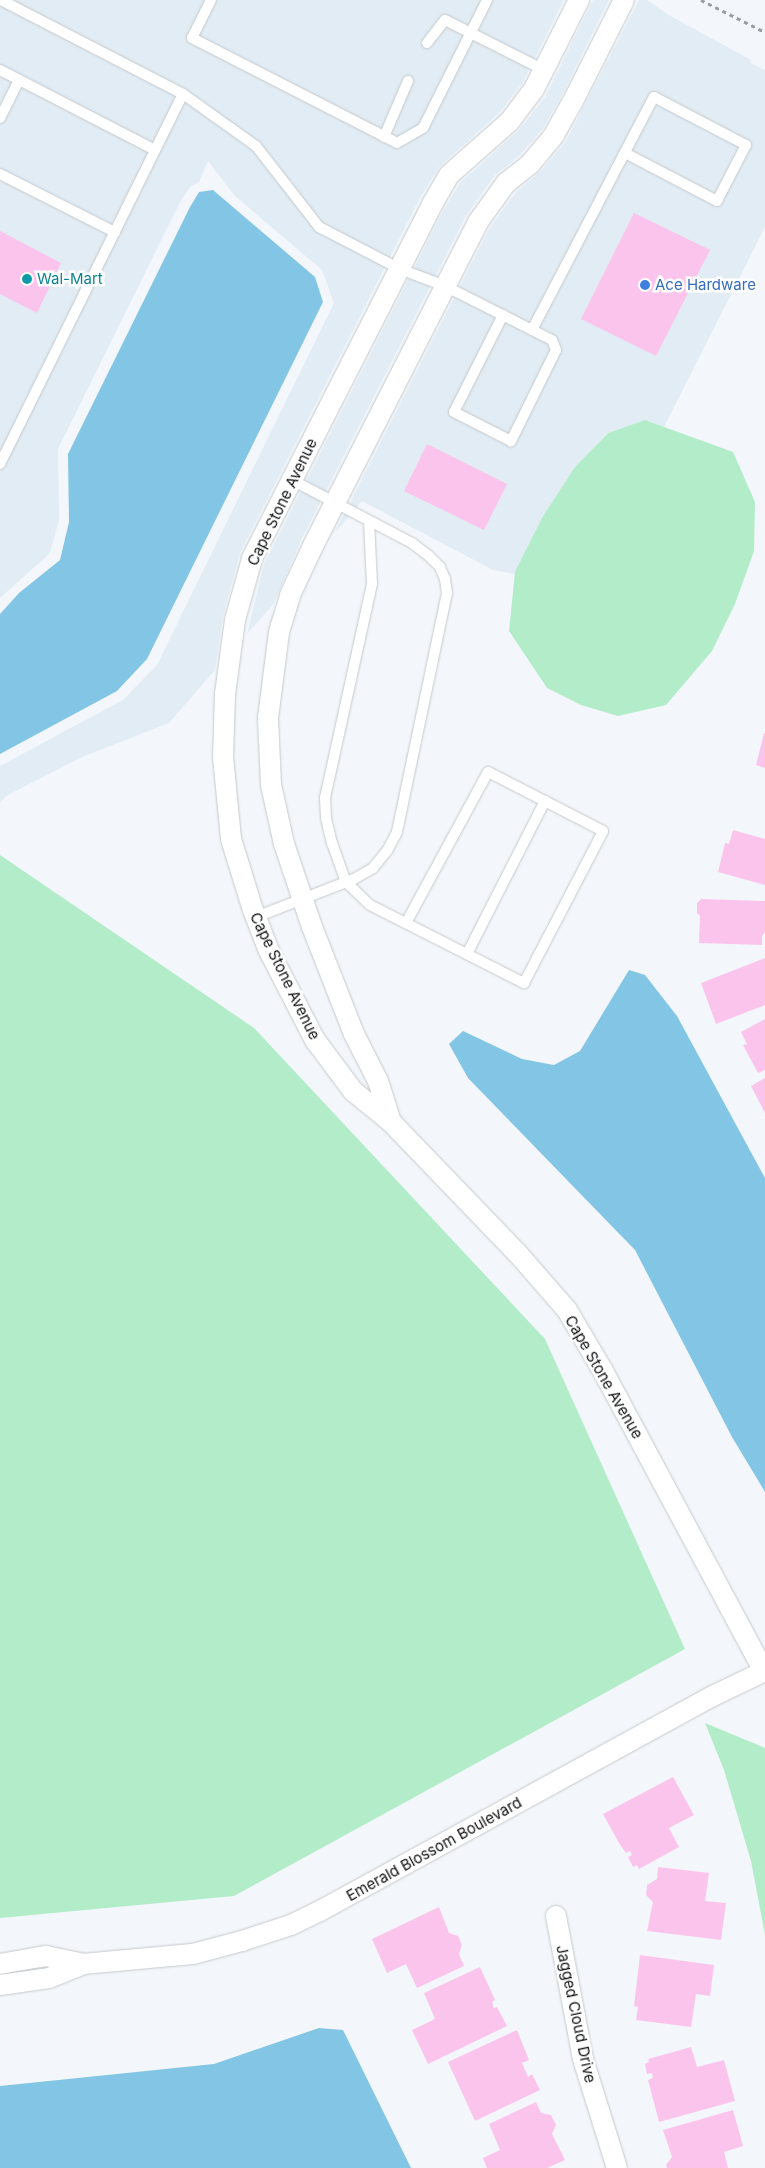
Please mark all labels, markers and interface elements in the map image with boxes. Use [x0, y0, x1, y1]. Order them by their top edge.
place label: Wal-Mart [37, 270, 103, 288]
marker: Wal-Mart [21, 273, 33, 285]
place label: Ace Hardware [655, 276, 756, 294]
marker: Ace Hardware [639, 279, 651, 291]
street label: Cape Stone Avenue [243, 435, 321, 569]
street label: Cape Stone Avenue [246, 909, 324, 1043]
street label: Cape Stone Avenue [561, 1312, 647, 1442]
street label: Emerald Blossom Boulevard [343, 1793, 525, 1905]
street label: Jagged Cloud Drive [553, 1943, 599, 2085]

